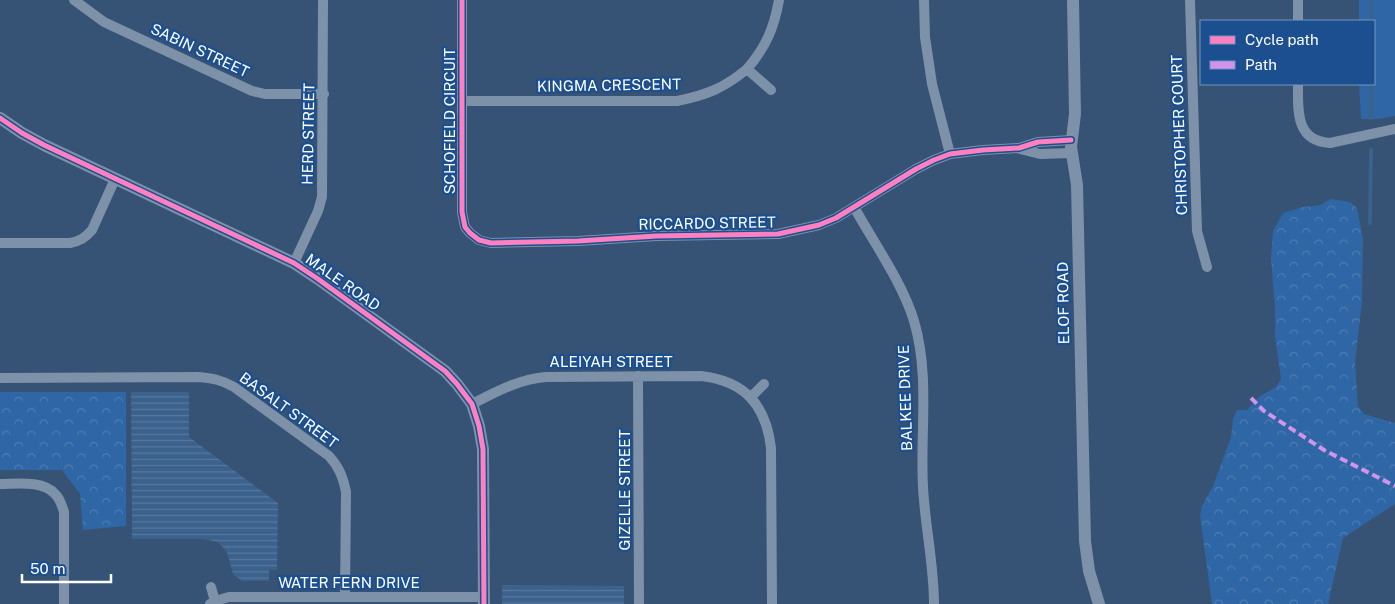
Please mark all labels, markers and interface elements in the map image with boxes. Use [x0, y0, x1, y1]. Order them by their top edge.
street label: SABIN STREET [148, 20, 252, 80]
legend [1200, 20, 1375, 85]
text: Cycle path [1245, 31, 1319, 48]
street label: SCHOFIELD CIRCUIT [441, 48, 458, 194]
street label: CHRISTOPHER COURT [1168, 54, 1190, 216]
text: Path [1245, 56, 1277, 73]
street label: KINGMA CRESCENT [537, 75, 681, 95]
street label: HERD STREET [299, 83, 317, 185]
street label: RICCARDO STREET [638, 213, 776, 233]
street label: MALE ROAD [302, 250, 384, 314]
street label: ELOF ROAD [1054, 261, 1072, 345]
street label: BALKEE DRIVE [895, 345, 915, 451]
street label: ALEIYAH STREET [549, 353, 673, 370]
street label: BASALT STREET [237, 369, 342, 451]
street label: GIZELLE STREET [616, 429, 633, 551]
scale bar [22, 552, 111, 584]
text: 50 m [30, 560, 65, 577]
street label: WATER FERN DRIVE [278, 574, 420, 591]

